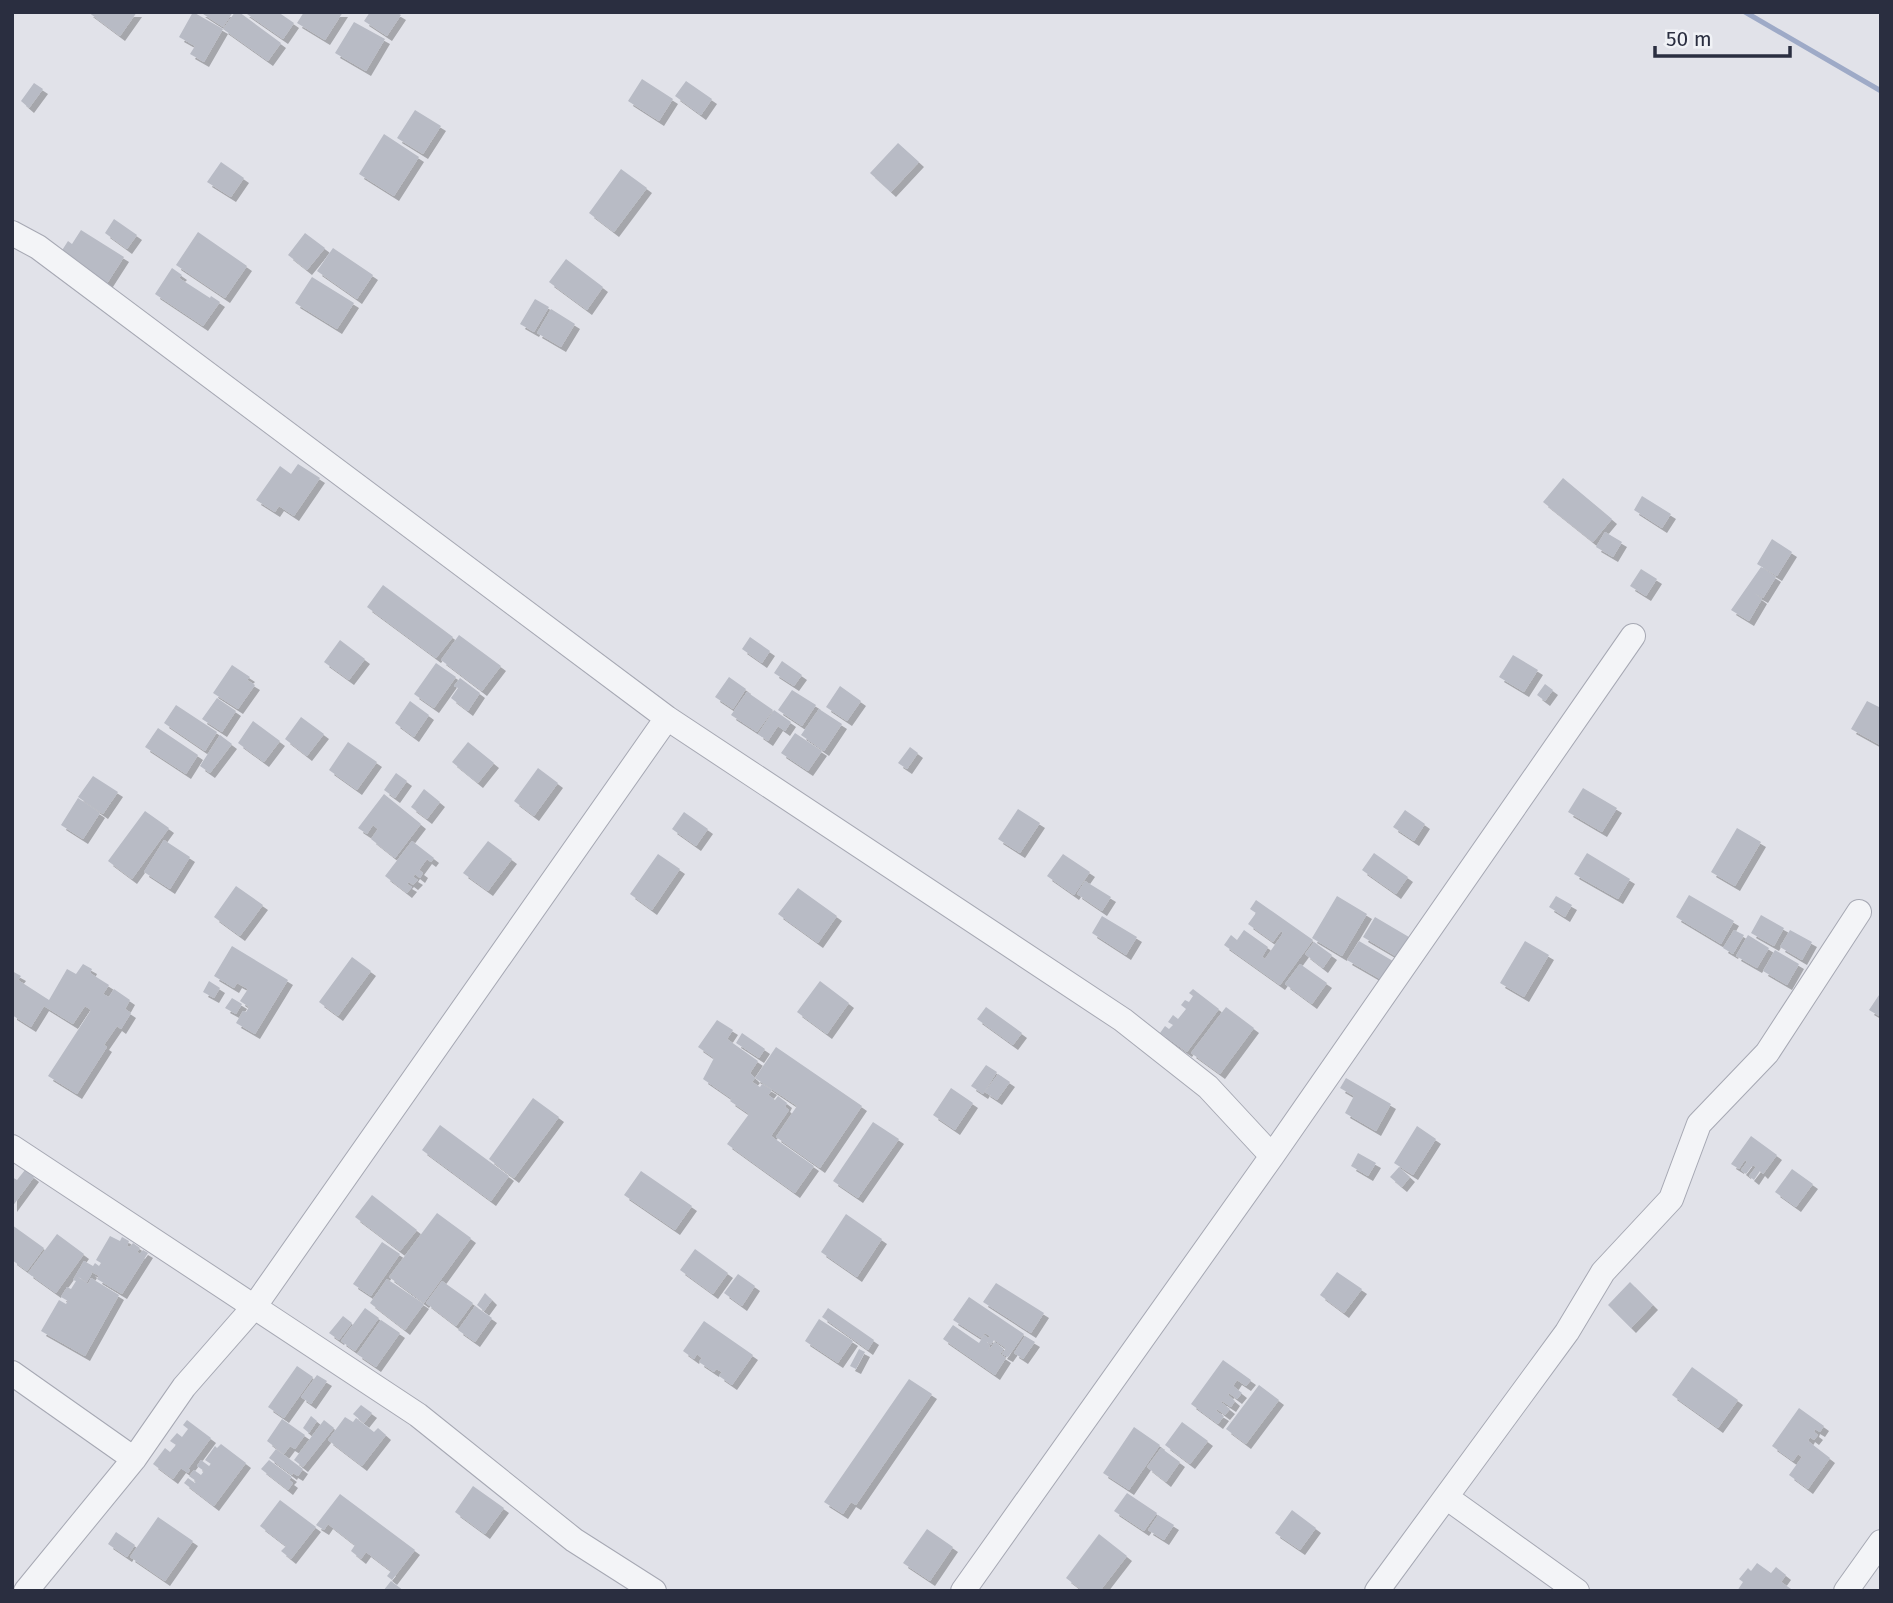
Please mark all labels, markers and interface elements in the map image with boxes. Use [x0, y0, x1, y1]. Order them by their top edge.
scale bar [1655, 14, 1790, 58]
text: 50 m [1666, 26, 1712, 52]

